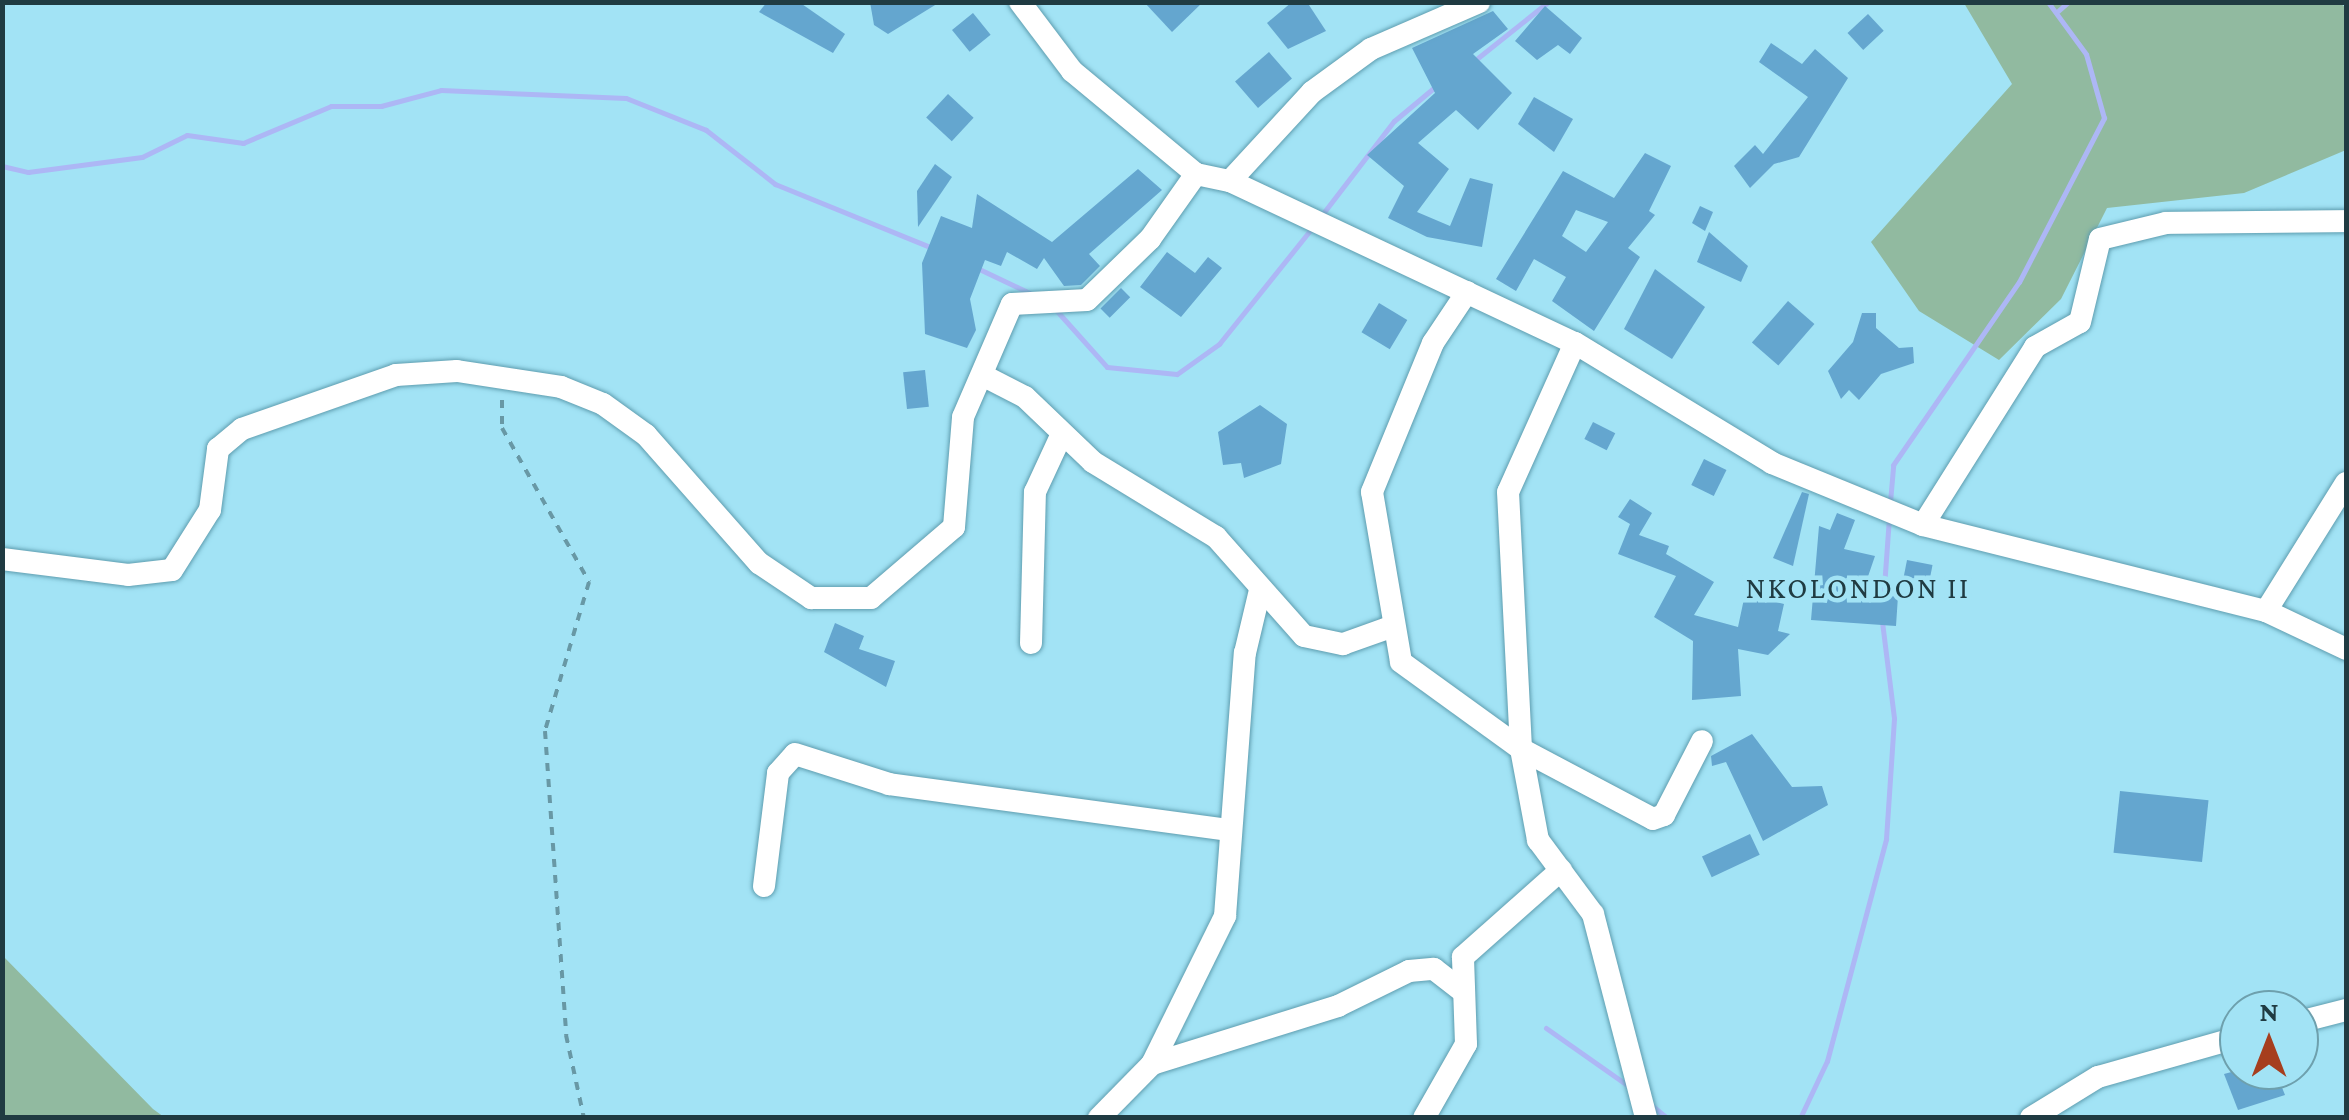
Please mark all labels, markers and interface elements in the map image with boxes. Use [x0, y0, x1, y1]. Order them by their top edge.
district label: NKOLONDON II [1745, 570, 1971, 606]
north arrow [2219, 990, 2319, 1090]
text: N [2259, 996, 2279, 1027]

